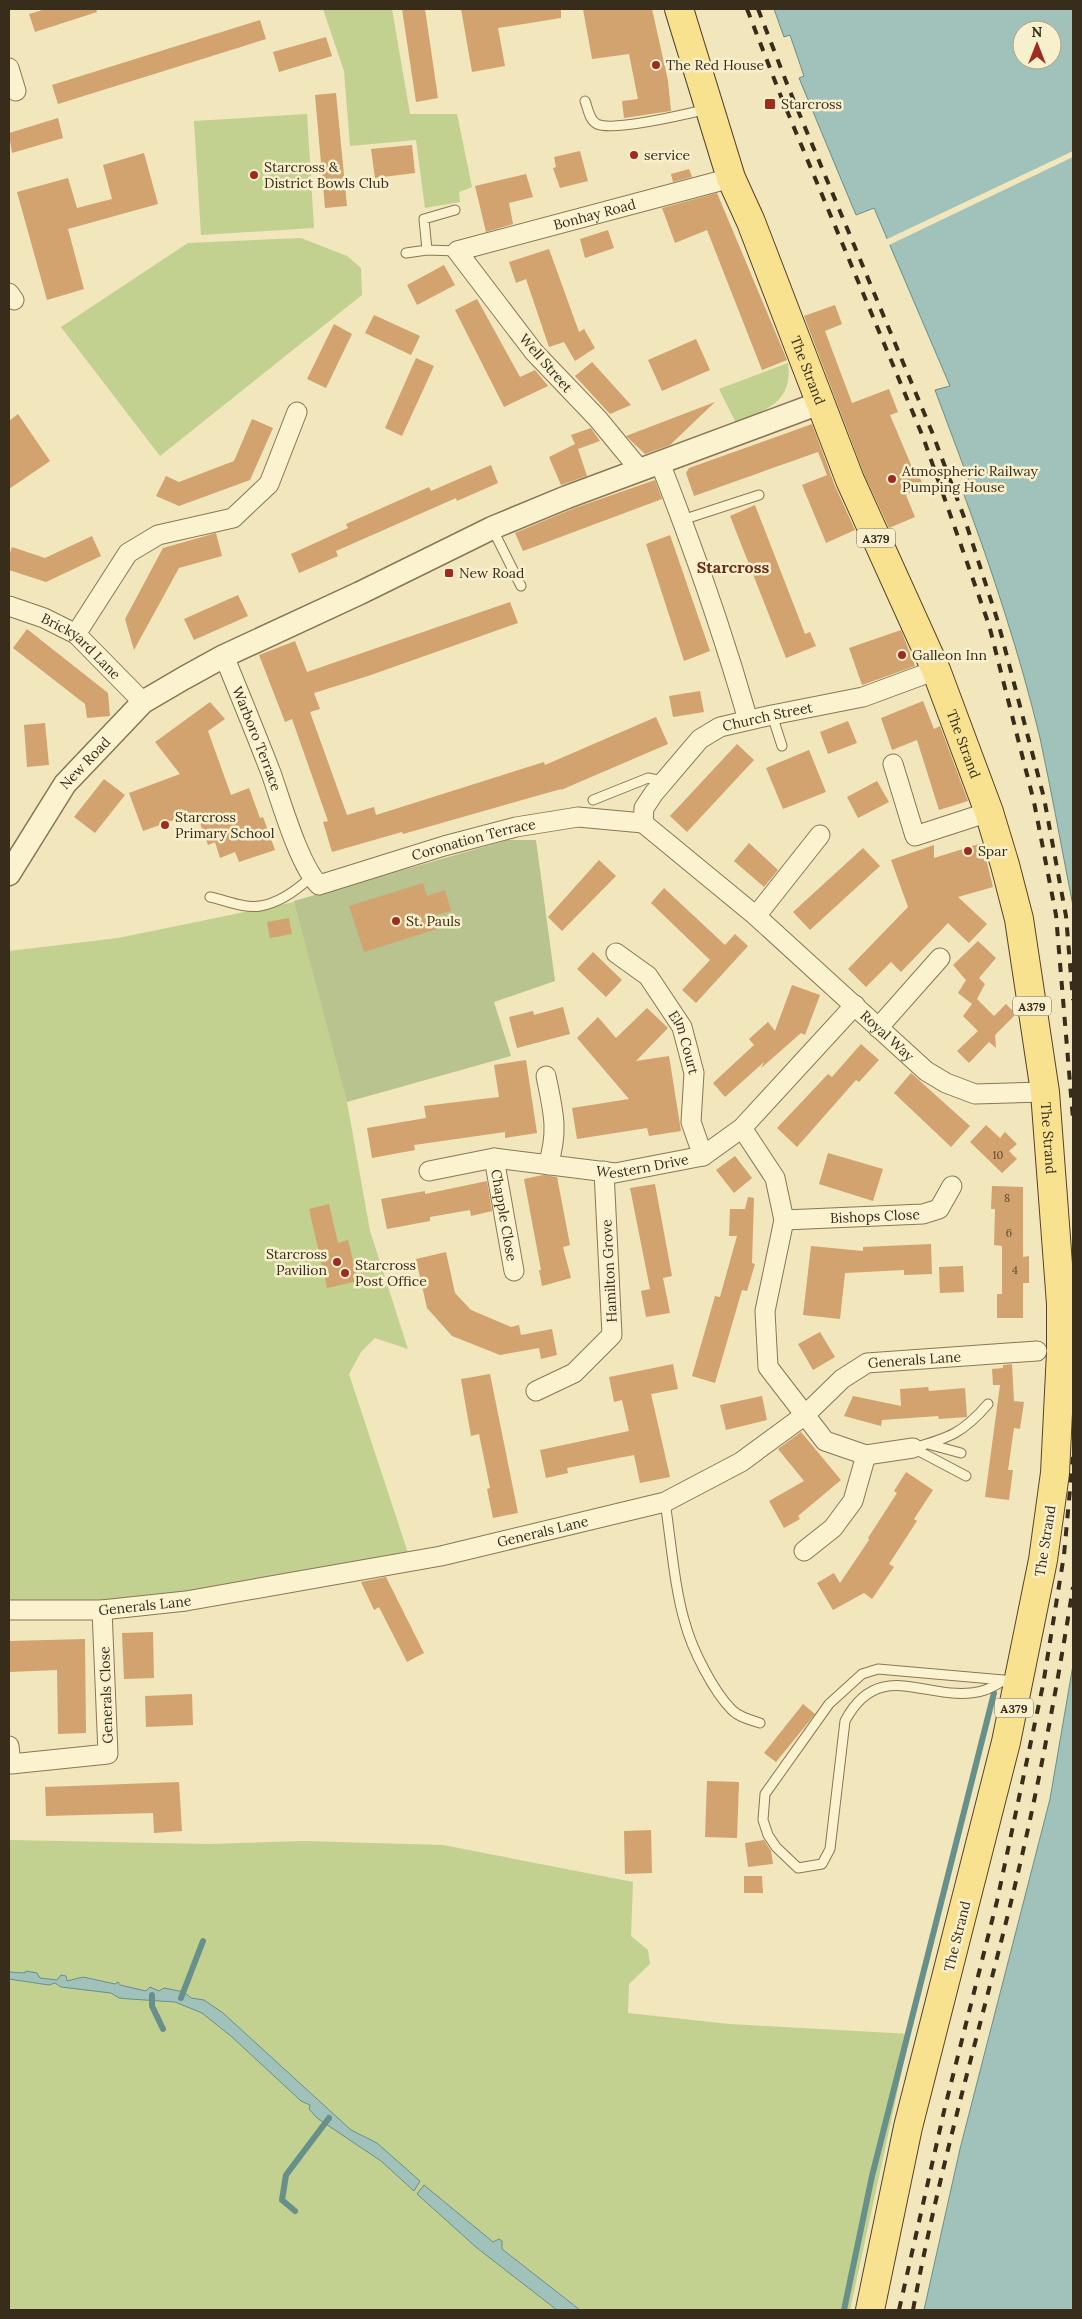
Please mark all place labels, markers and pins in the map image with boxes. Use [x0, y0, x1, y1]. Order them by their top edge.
place label: The Red House [666, 56, 765, 74]
marker: The Red House [650, 59, 662, 71]
place label: Starcross [781, 95, 842, 113]
marker: Starcross [763, 97, 777, 111]
place label: service [644, 146, 691, 164]
marker: service [628, 149, 640, 161]
place label: Starcross & District Bowls Club [264, 158, 389, 192]
marker: Starcross & District Bowls Club [248, 169, 260, 181]
place label: Atmospheric Railway Pumping House [901, 462, 1039, 496]
marker: Atmospheric Railway Pumping House [886, 473, 898, 485]
place label: New Road [459, 564, 524, 582]
marker: New Road [443, 567, 455, 579]
place label: Galleon Inn [912, 646, 987, 664]
marker: Galleon Inn [896, 649, 908, 661]
place label: Starcross Primary School [175, 808, 275, 842]
marker: Starcross Primary School [159, 819, 171, 831]
place label: Spar [978, 842, 1008, 860]
marker: Spar [962, 845, 974, 857]
place label: St. Pauls [406, 912, 461, 930]
marker: St. Pauls [390, 915, 402, 927]
place label: Starcross Pavilion [266, 1245, 327, 1279]
marker: Starcross Pavilion [331, 1256, 343, 1268]
place label: Starcross Post Office [355, 1256, 427, 1290]
marker: Starcross Post Office [339, 1267, 351, 1279]

